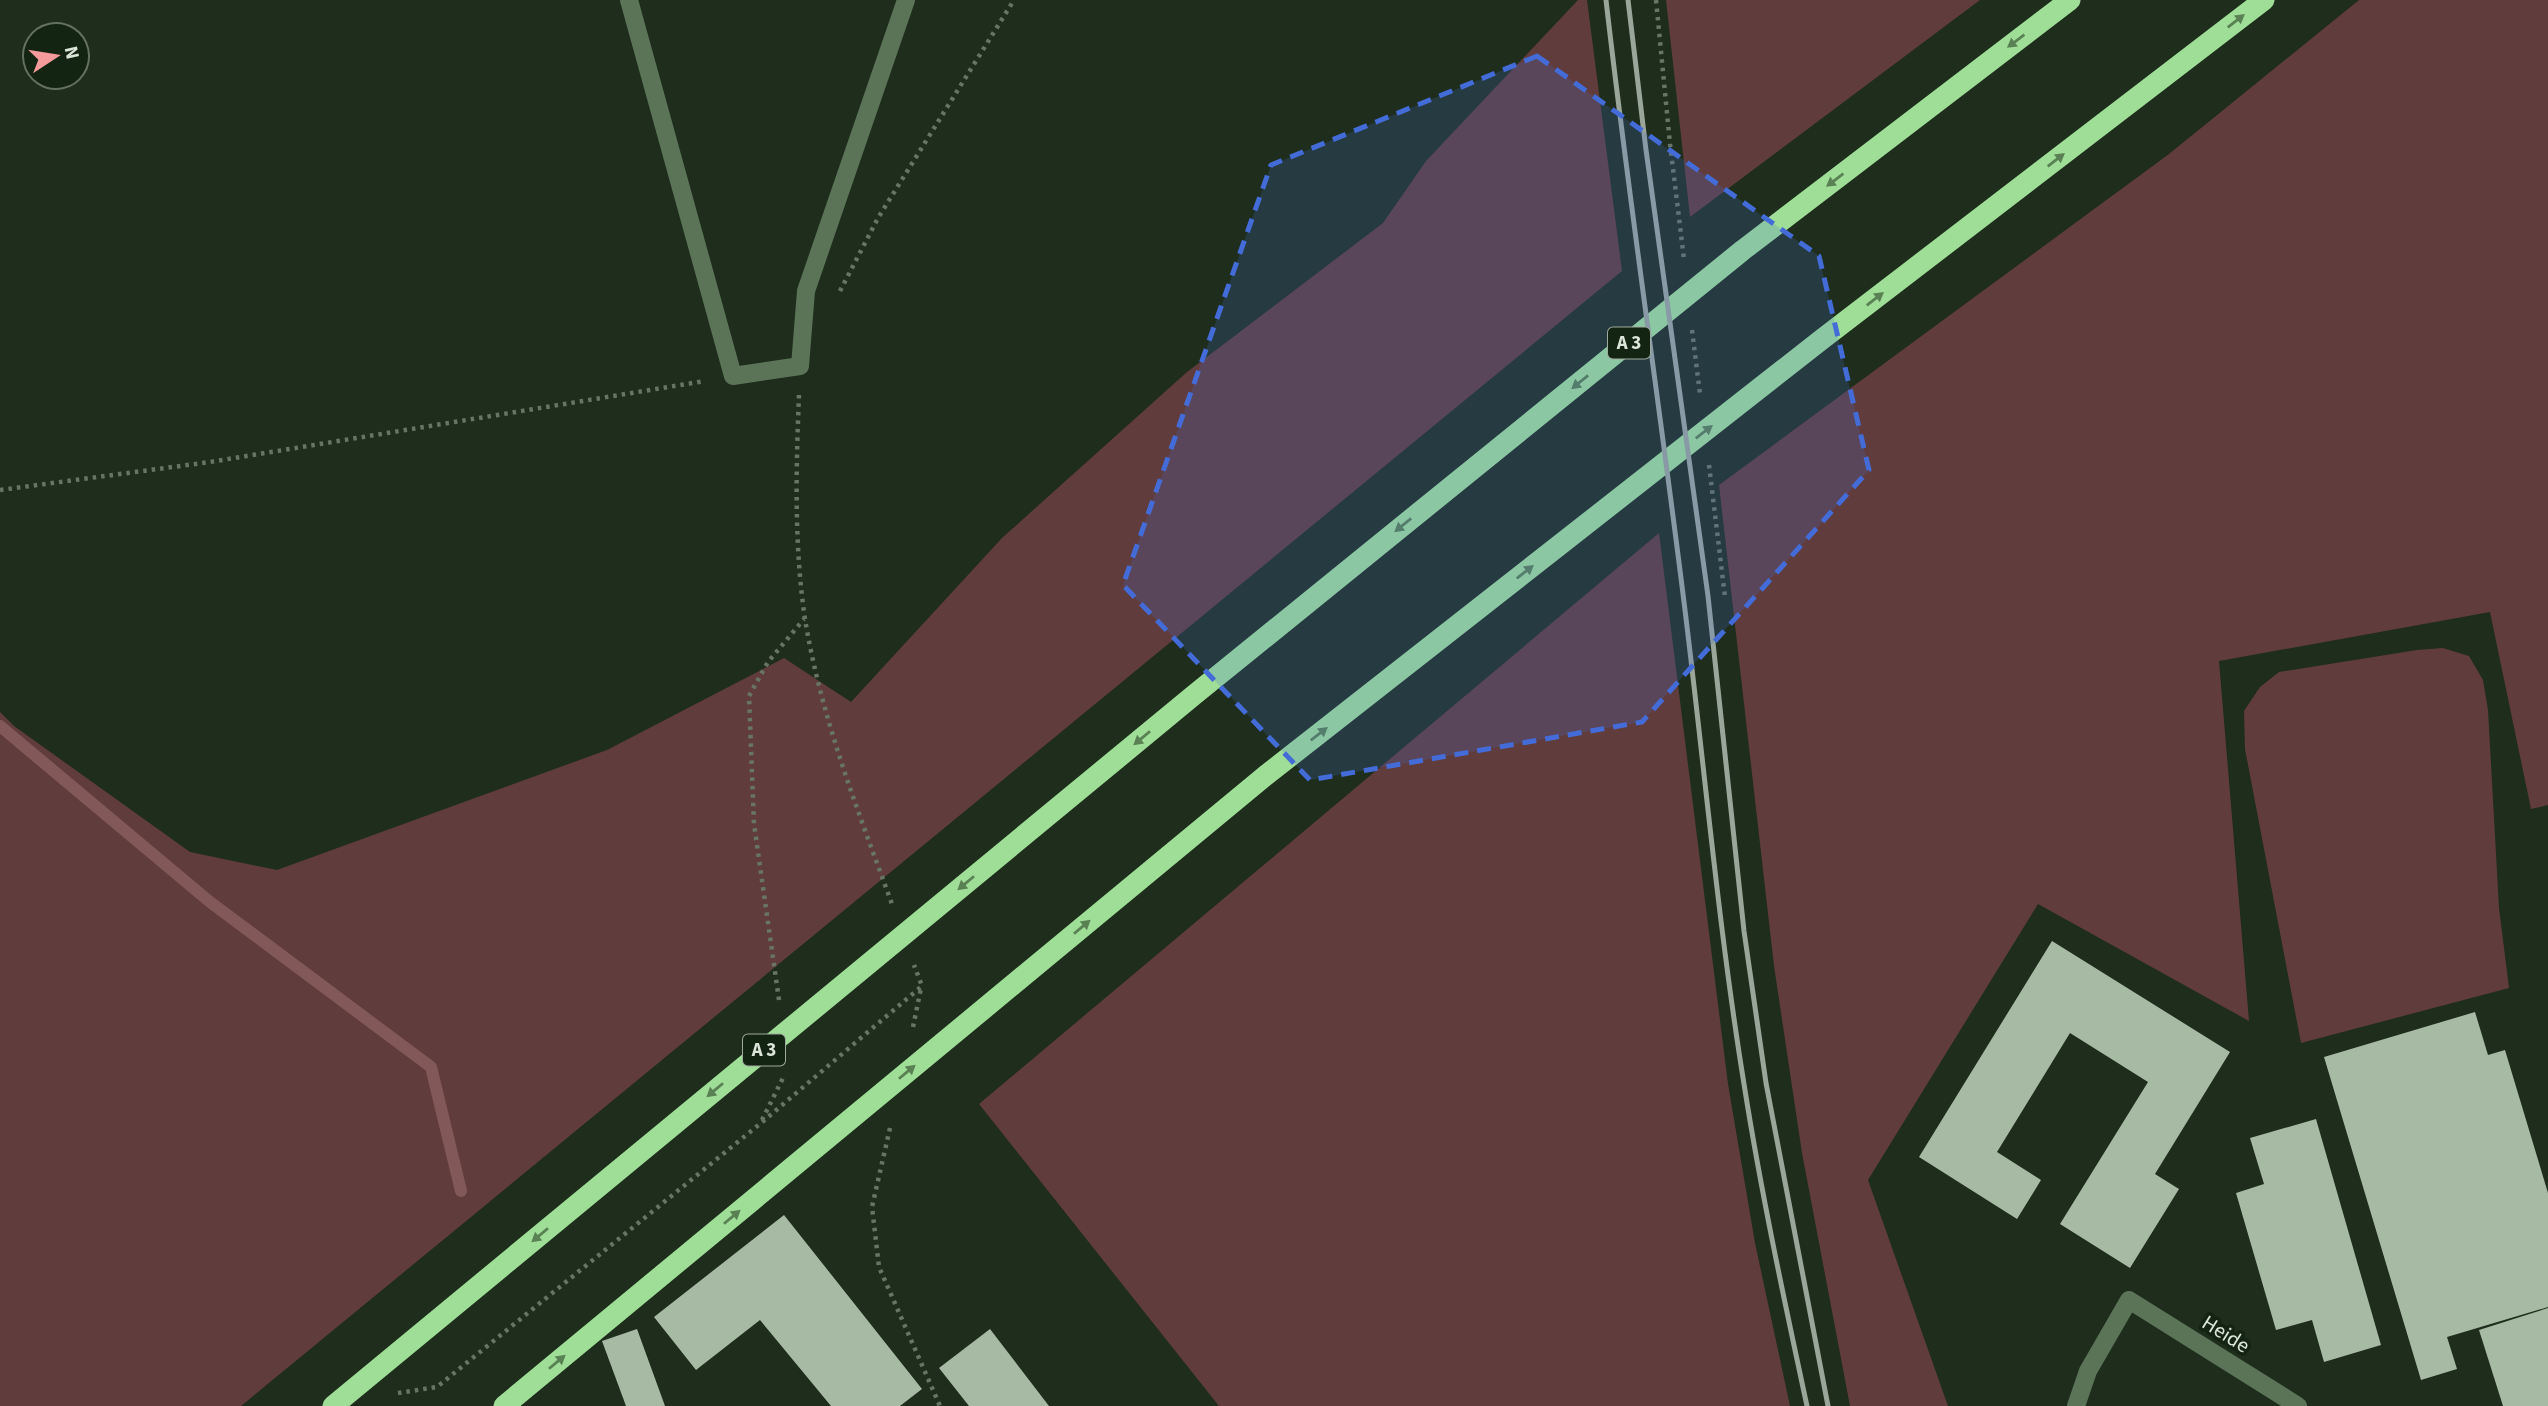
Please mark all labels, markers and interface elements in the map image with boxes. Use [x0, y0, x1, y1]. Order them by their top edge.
one-way arrow [2227, 15, 2245, 29]
north arrow [21, 21, 91, 91]
one-way arrow [2007, 34, 2025, 49]
text: N [57, 44, 86, 62]
one-way arrow [2047, 153, 2065, 167]
one-way arrow [1826, 172, 1844, 186]
one-way arrow [1866, 291, 1884, 306]
road number: A 3 [1608, 328, 1650, 358]
one-way arrow [1572, 374, 1589, 389]
one-way arrow [1695, 424, 1713, 439]
one-way arrow [1395, 518, 1413, 533]
one-way arrow [1516, 564, 1534, 579]
one-way arrow [1309, 726, 1327, 741]
one-way arrow [1133, 730, 1150, 745]
one-way arrow [958, 875, 975, 890]
one-way arrow [1074, 920, 1091, 935]
road number: A 3 [743, 1034, 785, 1066]
one-way arrow [898, 1064, 916, 1080]
one-way arrow [707, 1082, 724, 1097]
one-way arrow [722, 1210, 740, 1225]
one-way arrow [531, 1227, 548, 1242]
street label: Heide [2196, 1308, 2256, 1360]
one-way arrow [547, 1355, 565, 1370]

